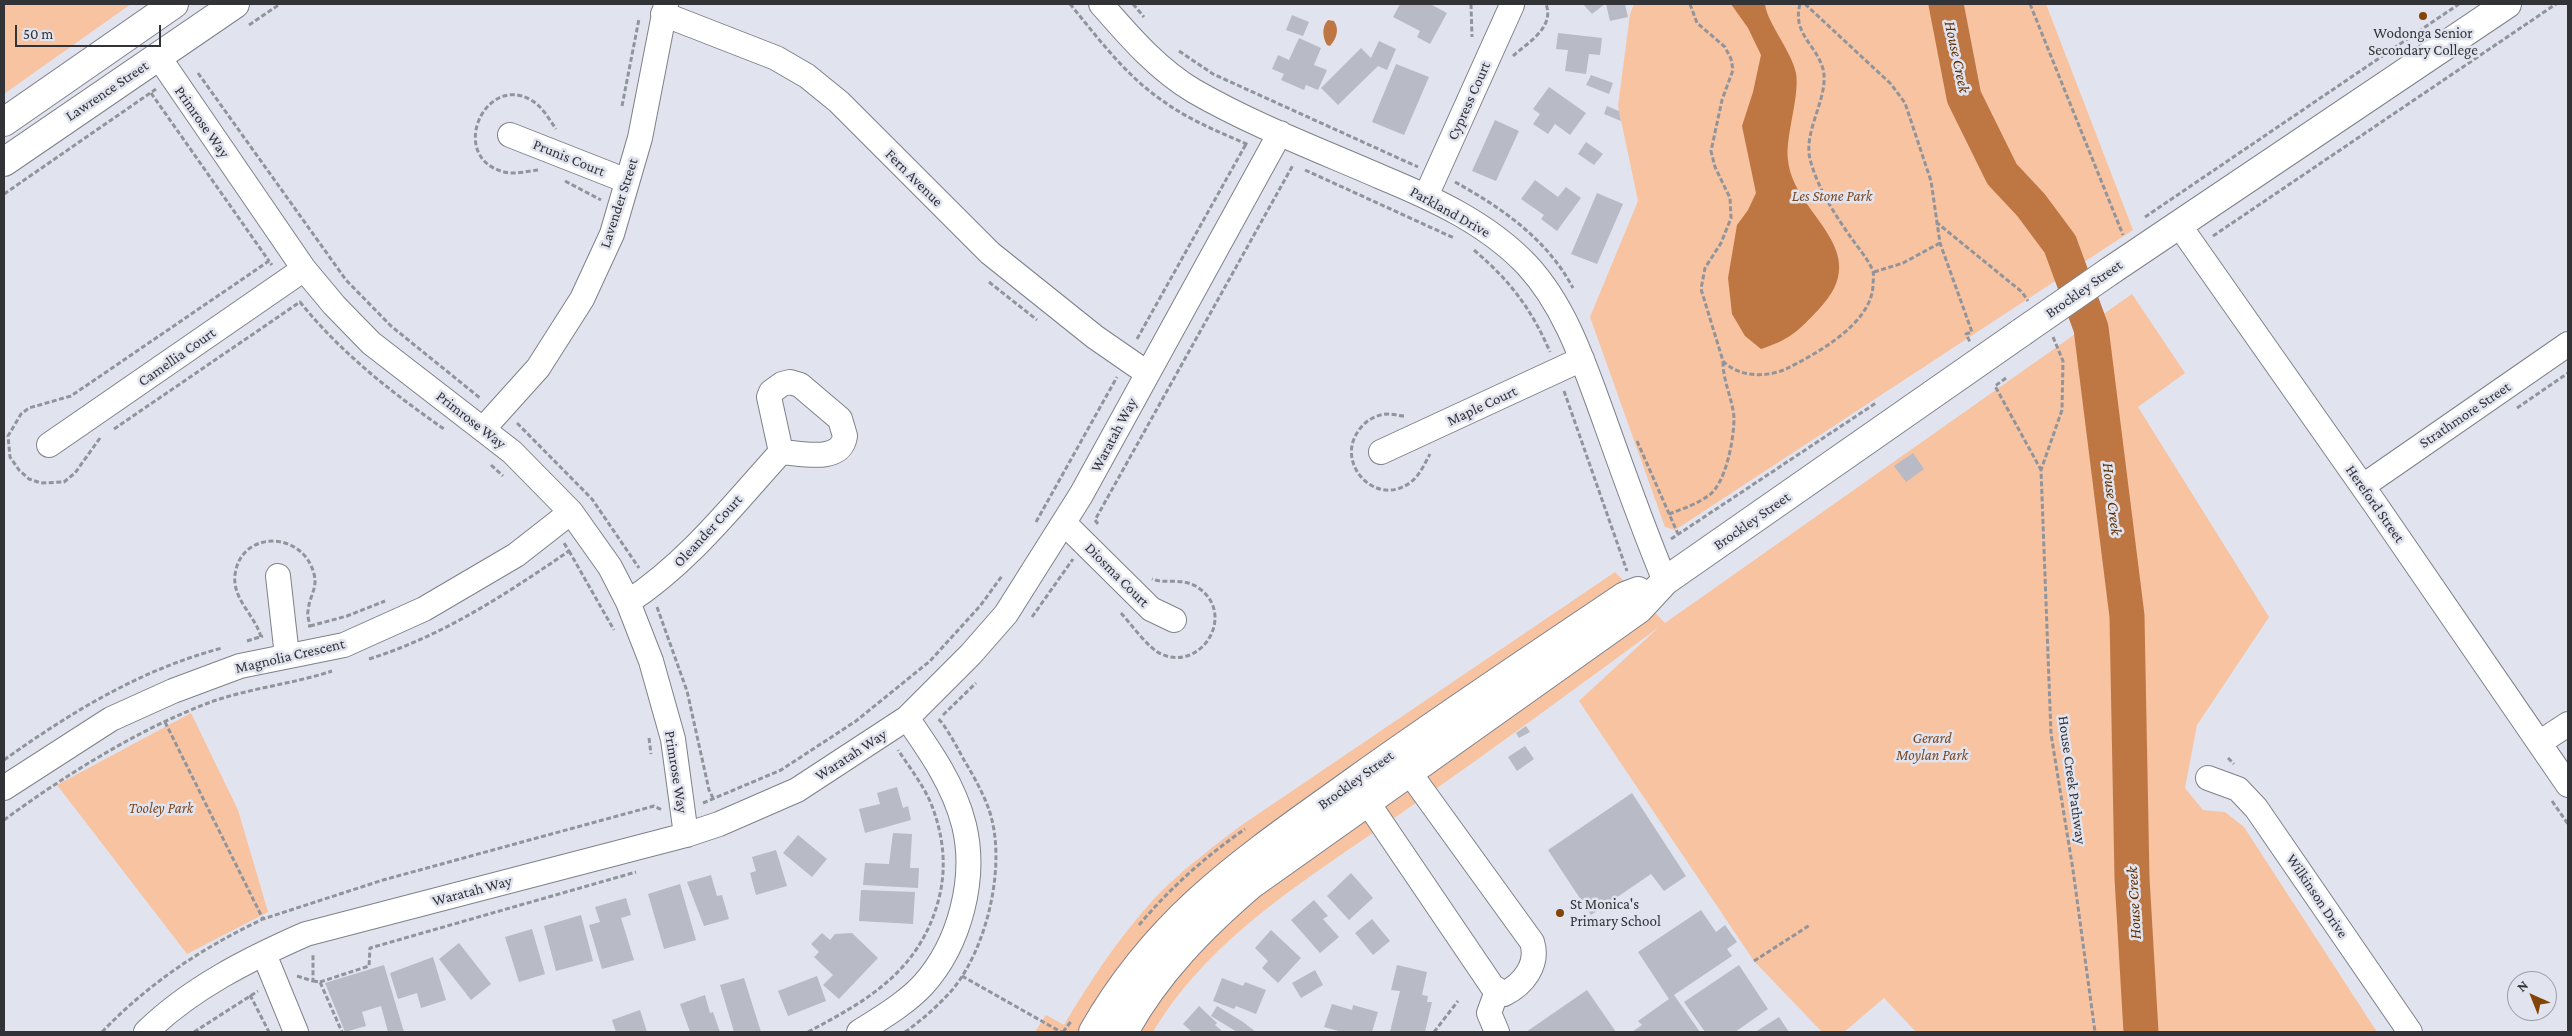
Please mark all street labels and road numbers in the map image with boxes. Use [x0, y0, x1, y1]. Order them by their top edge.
street label: Lawrence Street [62, 57, 152, 125]
street label: Cypress Court [1444, 59, 1494, 143]
street label: Primrose Way [171, 83, 233, 161]
street label: Prunis Court [530, 135, 608, 181]
street label: Fern Avenue [881, 145, 947, 211]
street label: Lavender Street [596, 156, 642, 250]
street label: Parkland Drive [1407, 183, 1493, 241]
street label: Brockley Street [2042, 256, 2126, 322]
street label: Camellia Court [135, 324, 219, 390]
street label: Strathmore Street [2416, 378, 2514, 452]
street label: Maple Court [1444, 382, 1520, 430]
street label: Primrose Way [433, 387, 509, 453]
street label: Waratah Way [1087, 395, 1141, 475]
street label: Hereford Street [2342, 462, 2408, 546]
street label: Brockley Street [1710, 488, 1794, 554]
street label: Oleander Court [670, 491, 746, 571]
street label: Diosma Court [1081, 539, 1153, 611]
street label: Magnolia Crescent [233, 635, 347, 677]
street label: House Creek Pathway [2054, 715, 2090, 845]
street label: Waratah Way [812, 725, 890, 785]
street label: Primrose Way [661, 729, 691, 815]
street label: Brockley Street [1315, 746, 1397, 814]
street label: Wilkinson Drive [2282, 851, 2352, 941]
street label: Waratah Way [430, 872, 514, 910]

